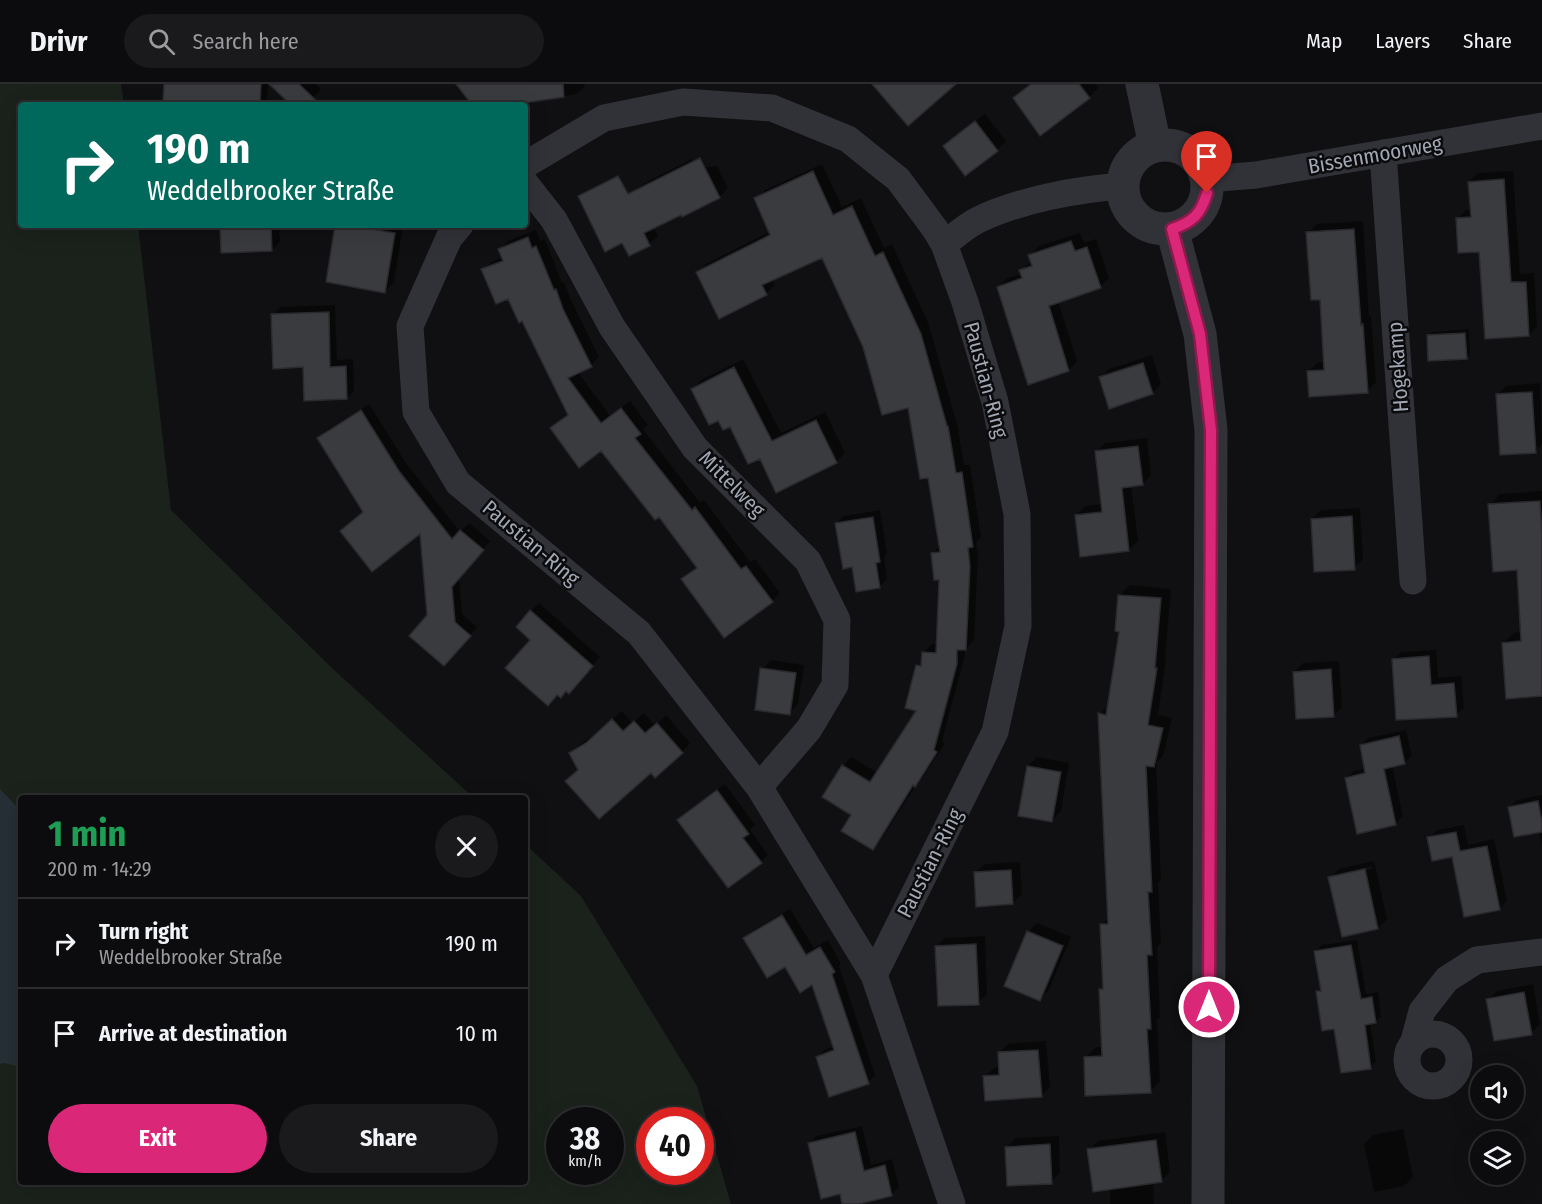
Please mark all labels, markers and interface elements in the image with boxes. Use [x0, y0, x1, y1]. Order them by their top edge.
search box [124, 14, 544, 68]
text: Drivr [30, 25, 88, 58]
icon: search [145, 25, 178, 58]
text: Search here [193, 28, 299, 55]
text: Map [1306, 28, 1342, 54]
text: Layers [1375, 28, 1430, 54]
text: Share [1463, 28, 1512, 54]
text: 190 m [147, 124, 250, 174]
icon: right [48, 126, 126, 204]
street label: Bissenmoorweg [1306, 130, 1444, 180]
pin [1181, 131, 1232, 193]
icon: arrive [1190, 140, 1223, 173]
text: Weddelbrooker Straße [147, 175, 394, 207]
street label: Paustian-Ring [958, 319, 1014, 441]
street label: Hogekamp [1382, 321, 1414, 413]
street label: Mittelweg [693, 445, 771, 523]
street label: Paustian-Ring [477, 495, 585, 591]
street label: Paustian-Ring [891, 804, 969, 922]
text: 1 min [48, 812, 126, 856]
button: close [435, 815, 498, 878]
text: 200 m · 14:29 [48, 857, 152, 881]
text: Turn right [99, 918, 188, 945]
icon: right [48, 927, 81, 960]
text: 190 m [445, 930, 498, 957]
text: Weddelbrooker Straße [99, 945, 282, 969]
position arrow [1177, 975, 1241, 1039]
icon: arrive [48, 1017, 81, 1050]
text: Arrive at destination [99, 1020, 287, 1047]
text: 10 m [456, 1020, 498, 1047]
map controls [1470, 1065, 1524, 1185]
button: sound [1470, 1065, 1524, 1119]
button: Exit [48, 1104, 267, 1173]
button: Share [279, 1104, 498, 1173]
speed limit sign: 40 [636, 1107, 714, 1185]
text: 38 [570, 1121, 600, 1157]
button: layers [1470, 1131, 1524, 1185]
text: km/h [568, 1152, 602, 1170]

